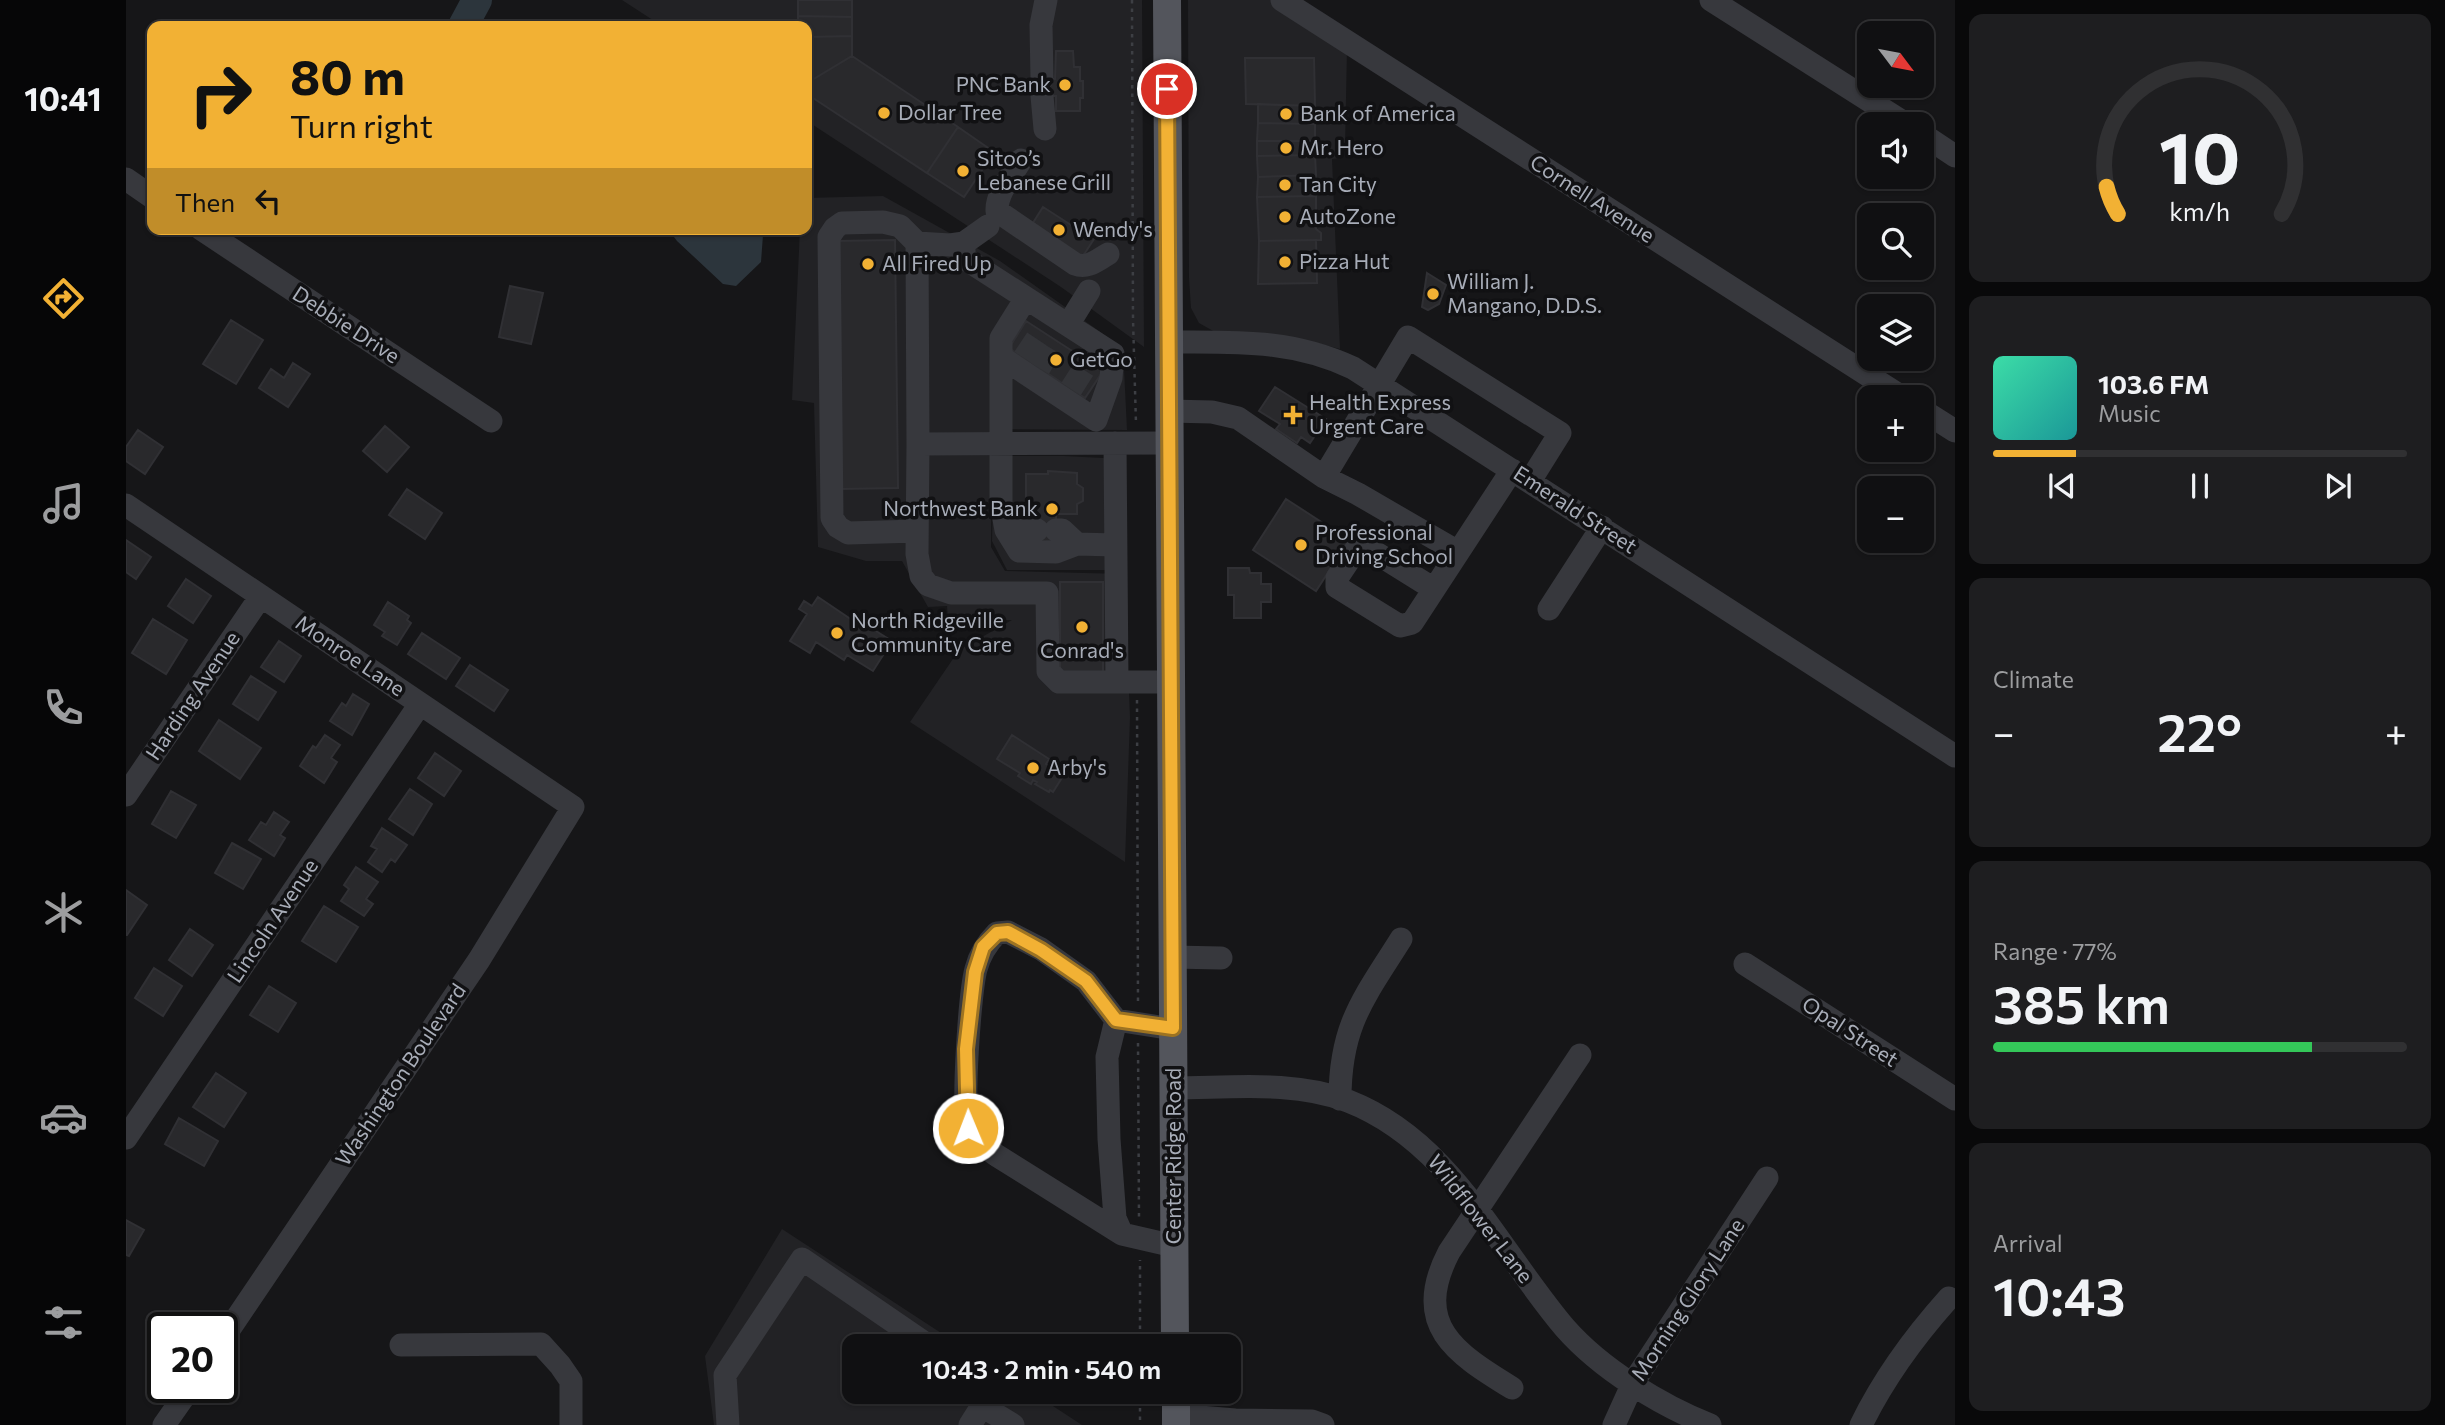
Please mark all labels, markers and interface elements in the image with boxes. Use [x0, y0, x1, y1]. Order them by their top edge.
north arrow [1857, 21, 1934, 98]
map controls [1857, 21, 1934, 553]
text: 80 m [290, 45, 405, 105]
icon: right [175, 49, 266, 140]
pin [1137, 59, 1197, 119]
icon: arrive [1148, 70, 1186, 108]
place label: PNC Bank [956, 71, 1051, 96]
marker: PNC Bank [1057, 77, 1073, 93]
text: 10:41 [24, 78, 102, 118]
place label: Dollar Tree [898, 99, 1002, 124]
place label: Bank of America [1300, 100, 1456, 125]
text: Turn right [290, 105, 433, 145]
marker: Dollar Tree [876, 105, 892, 121]
marker: Bank of America [1278, 106, 1294, 122]
text: 10 [2159, 110, 2241, 199]
button: sound [1857, 112, 1934, 189]
place label: Mr. Hero [1300, 134, 1384, 159]
marker: Mr. Hero [1278, 140, 1294, 156]
place label: Sitoo’s Lebanese Grill [977, 145, 1111, 194]
street label: Cornell Avenue [1526, 148, 1660, 247]
marker: Sitoo’s Lebanese Grill [955, 163, 971, 179]
place label: Tan City [1299, 171, 1377, 196]
marker: Tan City [1277, 177, 1293, 193]
icon: left [249, 182, 287, 220]
text: Then [175, 186, 235, 217]
text: km/h [2170, 196, 2230, 226]
place label: AutoZone [1299, 203, 1396, 228]
button: search [1857, 203, 1934, 280]
marker: AutoZone [1277, 209, 1293, 225]
place label: Wendy's [1073, 216, 1153, 241]
marker: Wendy's [1051, 222, 1067, 238]
place label: Pizza Hut [1299, 248, 1390, 273]
place label: All Fired Up [882, 250, 992, 275]
marker: Pizza Hut [1277, 254, 1293, 270]
marker: All Fired Up [860, 256, 876, 272]
place label: William J. Mangano, D.D.S. [1447, 268, 1602, 317]
icon: directions [39, 274, 88, 323]
street label: Debbie Drive [289, 280, 405, 368]
marker: William J. Mangano, D.D.S. [1425, 286, 1441, 302]
button: layers [1857, 294, 1934, 371]
place label: GetGo [1070, 346, 1133, 371]
marker: GetGo [1048, 352, 1064, 368]
text: 103.6 FM [2098, 368, 2209, 399]
button: + [1857, 385, 1934, 462]
place label: Health Express Urgent Care [1309, 389, 1451, 438]
text: Music [2098, 399, 2161, 427]
marker: Health Express Urgent Care [1283, 405, 1303, 425]
street label: Emerald Street [1510, 460, 1642, 558]
icon: previous [2043, 467, 2081, 505]
icon: pause [2181, 467, 2219, 505]
icon: next [2319, 467, 2357, 505]
button: − [1857, 476, 1934, 553]
icon: music [39, 479, 88, 528]
place label: Northwest Bank [883, 495, 1038, 520]
marker: Northwest Bank [1044, 501, 1060, 517]
place label: Professional Driving School [1315, 519, 1453, 568]
marker: Professional Driving School [1293, 537, 1309, 553]
place label: North Ridgeville Community Care [851, 607, 1012, 656]
street label: Monroe Lane [291, 609, 410, 700]
marker: Conrad's [1074, 619, 1090, 635]
marker: North Ridgeville Community Care [829, 625, 845, 641]
street label: Harding Avenue [140, 626, 244, 764]
place label: Conrad's [1040, 637, 1124, 662]
text: Climate [1993, 665, 2074, 693]
icon: phone [39, 683, 88, 732]
text: 22° [2157, 699, 2242, 763]
text: − [1993, 708, 2015, 755]
text: + [2385, 708, 2407, 755]
place label: Arby's [1047, 754, 1107, 779]
marker: Arby's [1025, 760, 1041, 776]
street label: Lincoln Avenue [221, 854, 322, 987]
icon: climate [39, 888, 88, 937]
text: Range · 77% [1993, 937, 2117, 965]
text: 385 km [1993, 971, 2170, 1035]
street label: Washington Boulevard [329, 978, 470, 1170]
street label: Opal Street [1798, 990, 1903, 1071]
street label: Center Ridge Road [1160, 1068, 1185, 1244]
position arrow [931, 1091, 1005, 1165]
icon: car [39, 1093, 88, 1142]
street label: Wildflower Lane [1423, 1149, 1539, 1287]
street label: Morning Glory Lane [1625, 1213, 1749, 1385]
text: Arrival [1993, 1229, 2063, 1257]
text: 10:43 [1993, 1263, 2125, 1327]
icon: filters [39, 1298, 88, 1347]
speed limit sign: 20 [147, 1312, 238, 1403]
text: 10:43 · 2 min · 540 m [922, 1353, 1161, 1384]

